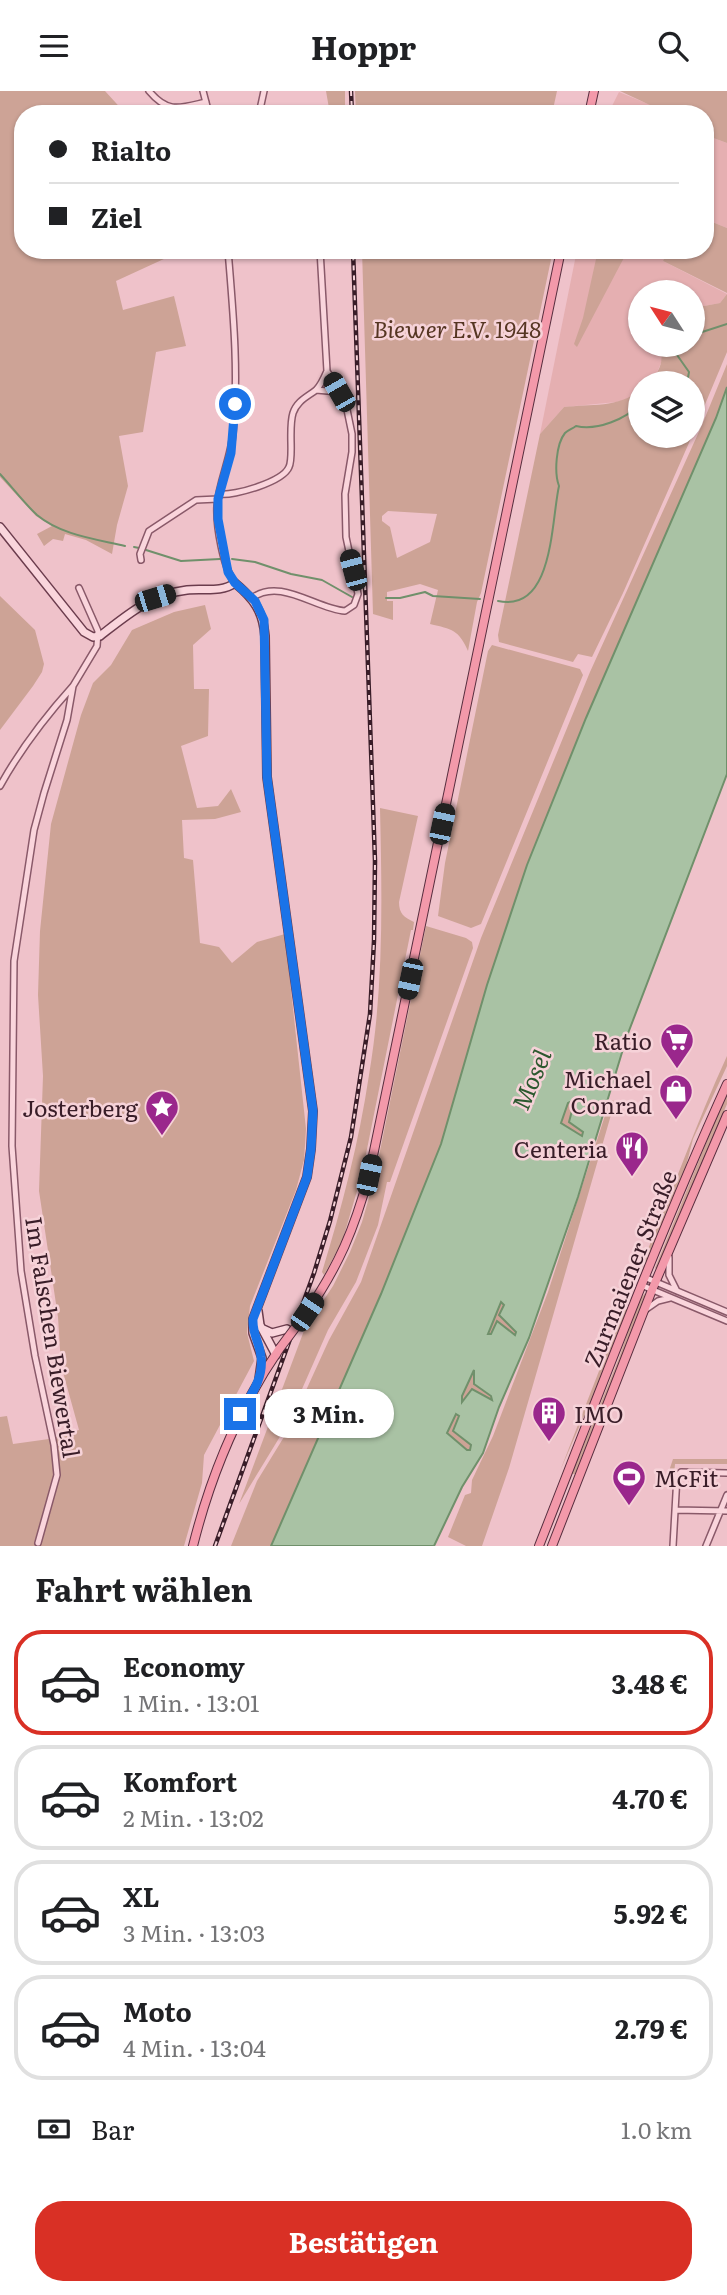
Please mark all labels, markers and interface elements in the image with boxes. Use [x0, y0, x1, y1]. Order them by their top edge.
text: Hoppr [311, 22, 416, 70]
icon: menu [35, 27, 73, 65]
icon: search [654, 27, 692, 65]
text: Rialto [91, 130, 171, 169]
text: Ziel [91, 197, 142, 236]
north arrow [628, 280, 705, 357]
map controls [628, 280, 705, 448]
park label: Biewer E.V. 1948 [373, 311, 541, 345]
car [320, 369, 359, 415]
button: layers [628, 371, 705, 448]
route start [219, 388, 251, 420]
car [338, 547, 369, 593]
car [132, 582, 179, 614]
car [428, 801, 457, 847]
car [396, 956, 425, 1002]
supermarket icon: Ratio [658, 1021, 696, 1070]
place label: Ratio [594, 1023, 652, 1057]
water label: Mosel [502, 1043, 558, 1115]
place label: Michael Conrad [563, 1061, 652, 1121]
shop icon: Michael Conrad [657, 1072, 695, 1121]
place icon: Josterberg [143, 1088, 181, 1137]
place label: Josterberg [22, 1090, 138, 1124]
restaurant icon: Centeria [613, 1129, 651, 1178]
place label: Centeria [514, 1131, 609, 1165]
car [355, 1152, 384, 1198]
street label: Zurmaiener Straße [574, 1164, 684, 1372]
street label: Im Falschen Biewertal [18, 1214, 90, 1460]
car [287, 1289, 328, 1335]
callout: 3 Min. [264, 1389, 394, 1439]
building icon: IMO [530, 1394, 568, 1443]
text: 3 Min. [293, 1396, 365, 1430]
place label: IMO [574, 1396, 624, 1430]
route end [224, 1398, 256, 1430]
sports icon: McFit [610, 1458, 648, 1507]
place label: McFit [654, 1460, 719, 1494]
text: Fahrt wählen [35, 1564, 253, 1612]
text: Economy [123, 1646, 245, 1685]
icon: car [39, 1651, 102, 1714]
text: 3.48 € [611, 1663, 688, 1702]
text: 1 Min. · 13:01 [123, 1685, 259, 1719]
text: Komfort [123, 1761, 237, 1800]
icon: car [39, 1766, 102, 1829]
text: 4.70 € [612, 1778, 688, 1817]
text: 2 Min. · 13:02 [123, 1800, 264, 1834]
text: XL [123, 1876, 160, 1915]
icon: car [39, 1881, 102, 1944]
text: 5.92 € [613, 1893, 688, 1932]
text: 3 Min. · 13:03 [123, 1915, 265, 1949]
text: Moto [123, 1991, 192, 2030]
icon: car [39, 1996, 102, 2059]
text: 2.79 € [615, 2008, 688, 2047]
text: 4 Min. · 13:04 [123, 2030, 266, 2064]
text: Bar [91, 2109, 134, 2148]
icon: cash [35, 2110, 73, 2148]
text: 1.0 km [621, 2112, 692, 2146]
button: Bestätigen [35, 2201, 692, 2281]

